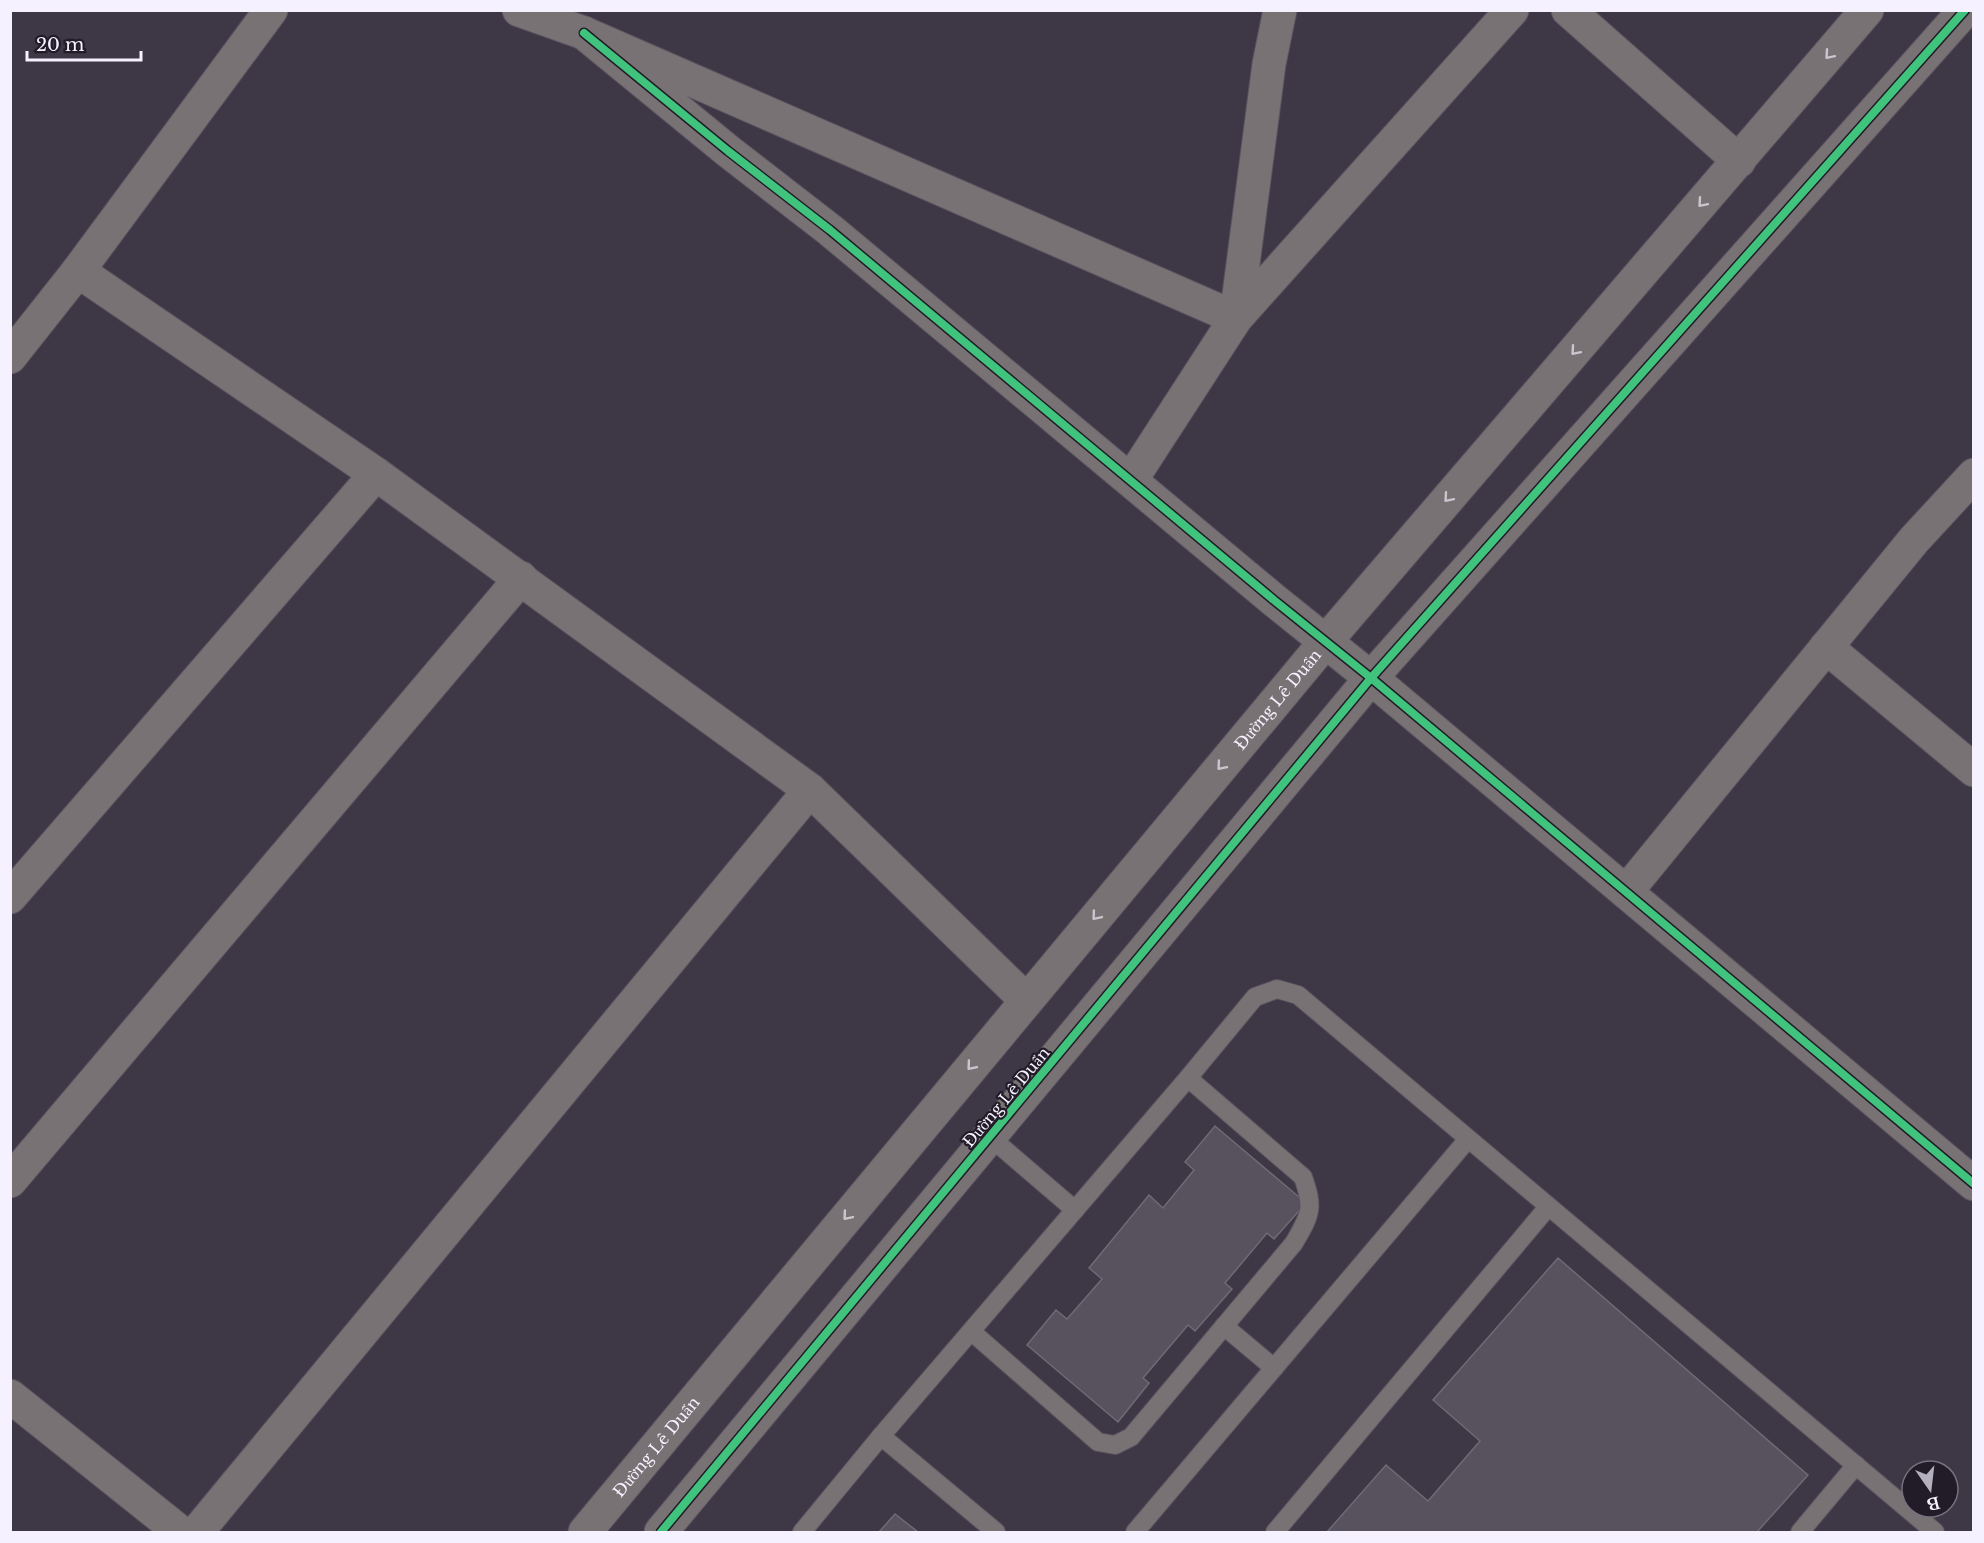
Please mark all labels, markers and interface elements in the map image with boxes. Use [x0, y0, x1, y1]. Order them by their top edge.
scale bar [27, 24, 141, 62]
text: 20 m [36, 34, 84, 56]
one-way arrow [1825, 48, 1836, 59]
one-way arrow [1698, 196, 1709, 207]
one-way arrow [1571, 344, 1582, 355]
one-way arrow [1444, 492, 1455, 502]
street label: Đường Lê Duẩn [1230, 645, 1325, 754]
one-way arrow [1217, 759, 1228, 770]
one-way arrow [1092, 909, 1103, 920]
street label: Đường Lê Duẩn [958, 1043, 1054, 1151]
one-way arrow [968, 1059, 979, 1070]
one-way arrow [843, 1209, 854, 1220]
street label: Đường Lê Duẩn [608, 1392, 704, 1501]
north arrow [1900, 1459, 1960, 1519]
text: B [1925, 1492, 1942, 1515]

